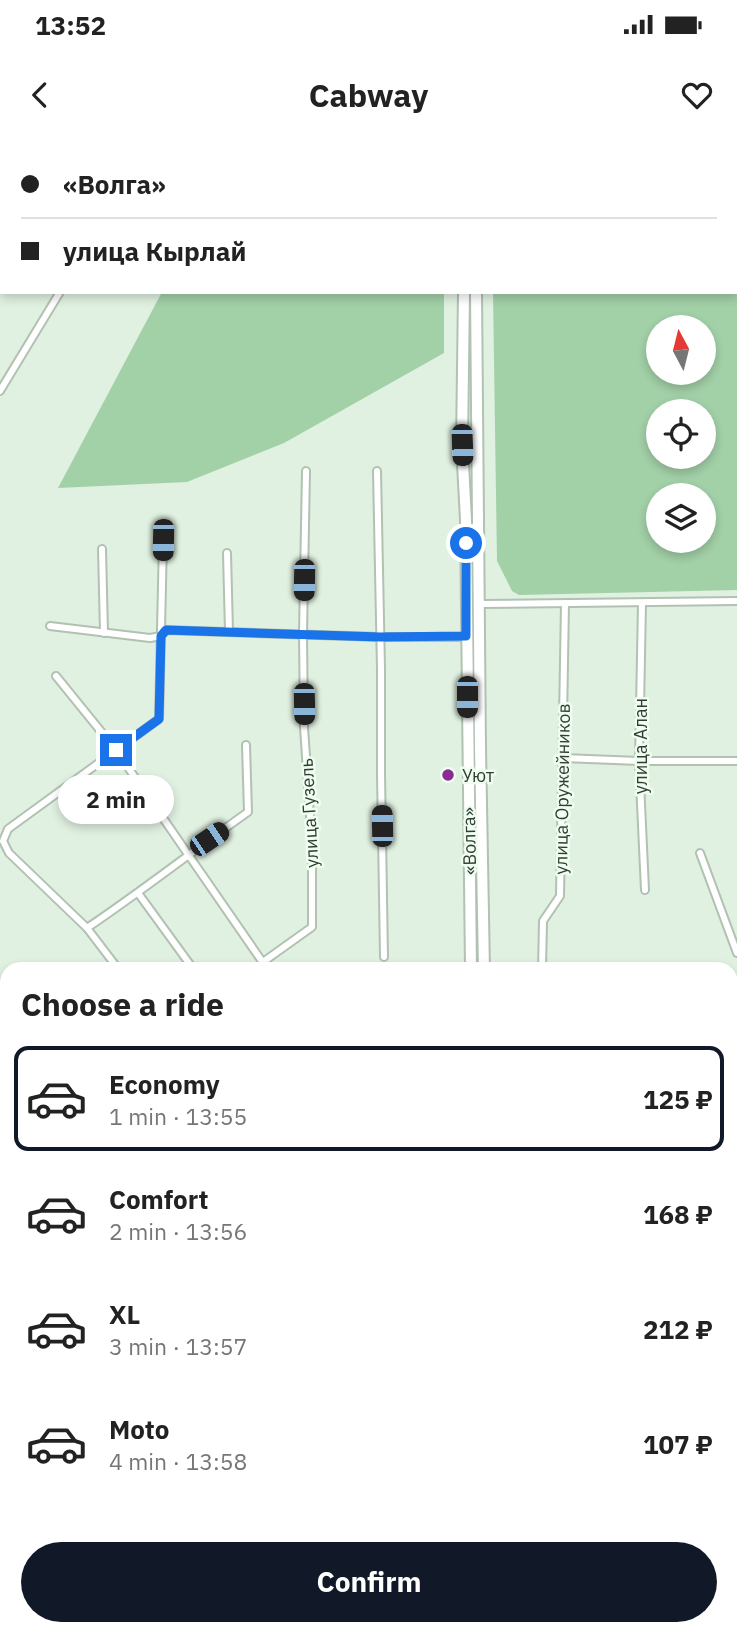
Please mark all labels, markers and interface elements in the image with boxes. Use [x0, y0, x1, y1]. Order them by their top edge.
text: 13:52 [35, 8, 106, 42]
text: Cabway [309, 74, 428, 116]
icon: back [21, 76, 59, 114]
icon: heart [678, 76, 716, 114]
text: «Волга» [63, 167, 166, 201]
text: улица Кырлай [63, 234, 246, 268]
north arrow [646, 315, 716, 385]
map controls [646, 315, 716, 553]
button: locate [646, 399, 716, 469]
car [451, 424, 474, 466]
button: layers [646, 483, 716, 553]
car [153, 519, 174, 561]
route start [450, 527, 482, 559]
car [294, 559, 315, 601]
car [457, 676, 478, 718]
car [294, 683, 315, 725]
street label: улица Алан [629, 698, 652, 794]
street label: улица Оружейников [549, 703, 575, 875]
route end [100, 734, 132, 766]
street label: улица Гузель [295, 758, 323, 868]
place label: Уют [462, 764, 495, 787]
marker: Уют [440, 767, 456, 783]
callout: 2 min [58, 774, 174, 824]
text: 2 min [86, 784, 146, 814]
car [372, 805, 393, 847]
street label: «Волга» [457, 807, 481, 875]
car [186, 819, 233, 859]
text: Choose a ride [21, 983, 224, 1025]
icon: car [25, 1067, 88, 1130]
text: Economy [109, 1067, 220, 1101]
text: 125 ₽ [643, 1082, 713, 1116]
text: 1 min · 13:55 [109, 1101, 247, 1131]
icon: car [25, 1182, 88, 1245]
text: Comfort [109, 1182, 208, 1216]
text: 168 ₽ [643, 1197, 713, 1231]
text: 2 min · 13:56 [109, 1216, 247, 1246]
icon: car [25, 1297, 88, 1360]
text: XL [109, 1297, 140, 1331]
text: 212 ₽ [643, 1312, 713, 1346]
text: 3 min · 13:57 [109, 1331, 247, 1361]
icon: car [25, 1412, 88, 1475]
text: Moto [109, 1412, 169, 1446]
text: 107 ₽ [643, 1427, 713, 1461]
text: 4 min · 13:58 [109, 1446, 247, 1476]
button: Confirm [21, 1542, 717, 1622]

